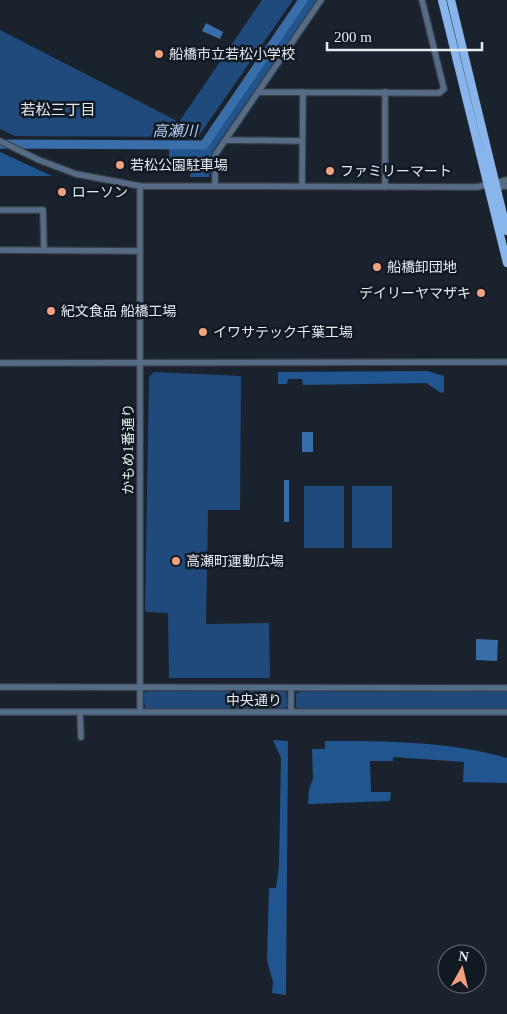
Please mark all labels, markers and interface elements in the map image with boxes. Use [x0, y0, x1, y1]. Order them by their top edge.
scale bar [327, 20, 482, 52]
text: 200 m [334, 29, 372, 45]
place label: 船橋市立若松小学校 [169, 47, 295, 62]
marker: 船橋市立若松小学校 [153, 48, 165, 60]
district label: 若松三丁目 [20, 102, 96, 118]
water label: 高瀬川 [152, 123, 199, 139]
place label: 若松公園駐車場 [130, 158, 228, 173]
marker: 若松公園駐車場 [114, 159, 126, 171]
place label: ファミリーマート [340, 164, 452, 179]
marker: ファミリーマート [324, 165, 336, 177]
place label: ローソン [72, 185, 128, 200]
marker: ローソン [56, 186, 68, 198]
place label: 船橋卸団地 [387, 260, 457, 275]
marker: 船橋卸団地 [371, 261, 383, 273]
place label: デイリーヤマザキ [359, 286, 471, 301]
marker: デイリーヤマザキ [475, 287, 487, 299]
place label: 紀文食品 船橋工場 [61, 304, 177, 319]
marker: 紀文食品 船橋工場 [45, 305, 57, 317]
place label: イワサテック千葉工場 [213, 325, 353, 340]
marker: イワサテック千葉工場 [197, 326, 209, 338]
street label: かもめ1番通り [121, 404, 136, 495]
place label: 高瀬町運動広場 [186, 554, 284, 569]
marker: 高瀬町運動広場 [170, 555, 182, 567]
street label: 中央通り [226, 693, 282, 708]
north arrow [437, 944, 487, 994]
text: N [458, 948, 470, 965]

